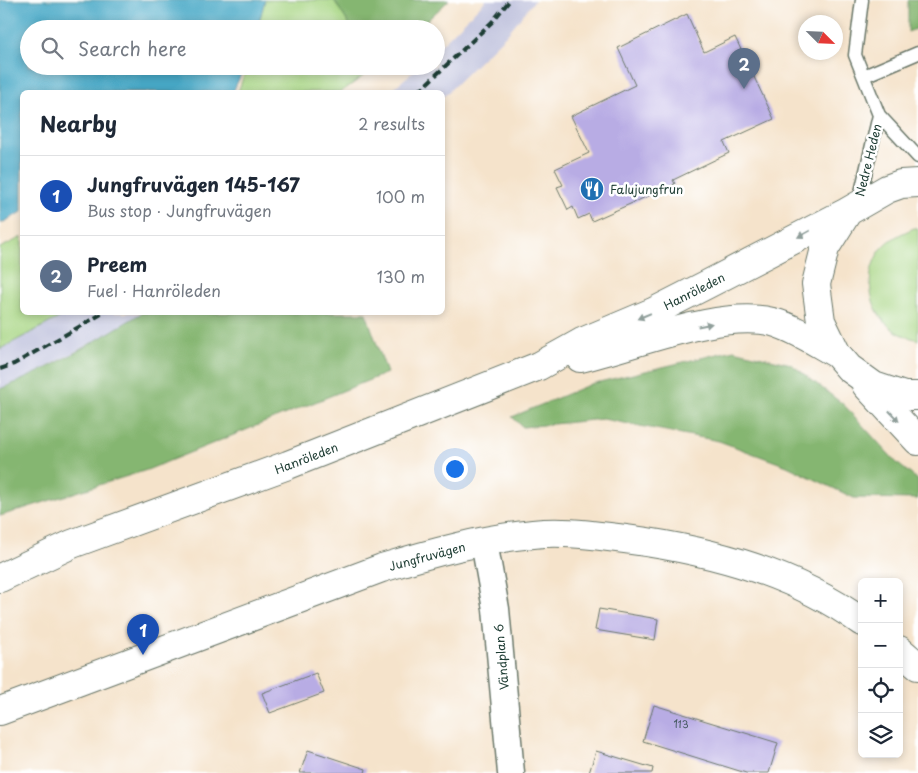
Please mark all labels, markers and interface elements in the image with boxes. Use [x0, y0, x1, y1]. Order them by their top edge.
north arrow [798, 15, 843, 60]
search box [20, 20, 445, 75]
icon: search [38, 34, 66, 62]
text: Search here [78, 34, 187, 62]
pin: 2 [728, 48, 760, 89]
text: Nearby [40, 107, 117, 139]
text: 2 results [358, 111, 425, 135]
street label: Nedre Heden [850, 122, 886, 198]
text: Jungfruvägen 145-167 [87, 170, 300, 198]
restaurant icon: Falujungfrun [579, 176, 605, 202]
place label: Falujungfrun [610, 180, 683, 198]
text: 1 [52, 184, 60, 208]
text: 100 m [376, 184, 425, 208]
text: Bus stop · Jungfruvägen [87, 198, 272, 222]
one-way arrow [797, 230, 811, 238]
text: Preem [87, 250, 147, 278]
text: 2 [50, 264, 62, 288]
text: 130 m [377, 264, 425, 288]
street label: Hanröleden [660, 268, 728, 314]
text: Fuel · Hanröleden [87, 278, 221, 302]
one-way arrow [637, 312, 651, 320]
one-way arrow [698, 321, 713, 329]
one-way arrow [888, 410, 900, 422]
street label: Hanröleden [272, 438, 340, 478]
your location [442, 456, 468, 482]
street label: Jungfruvägen [387, 537, 467, 575]
map controls [858, 578, 903, 758]
button: + [858, 578, 903, 623]
pin: 1 [127, 614, 159, 655]
street label: Vändplan 6 [489, 623, 513, 691]
button: − [858, 623, 903, 668]
button: locate [858, 668, 903, 713]
button: layers [858, 713, 903, 758]
house number: 113 [673, 716, 689, 731]

